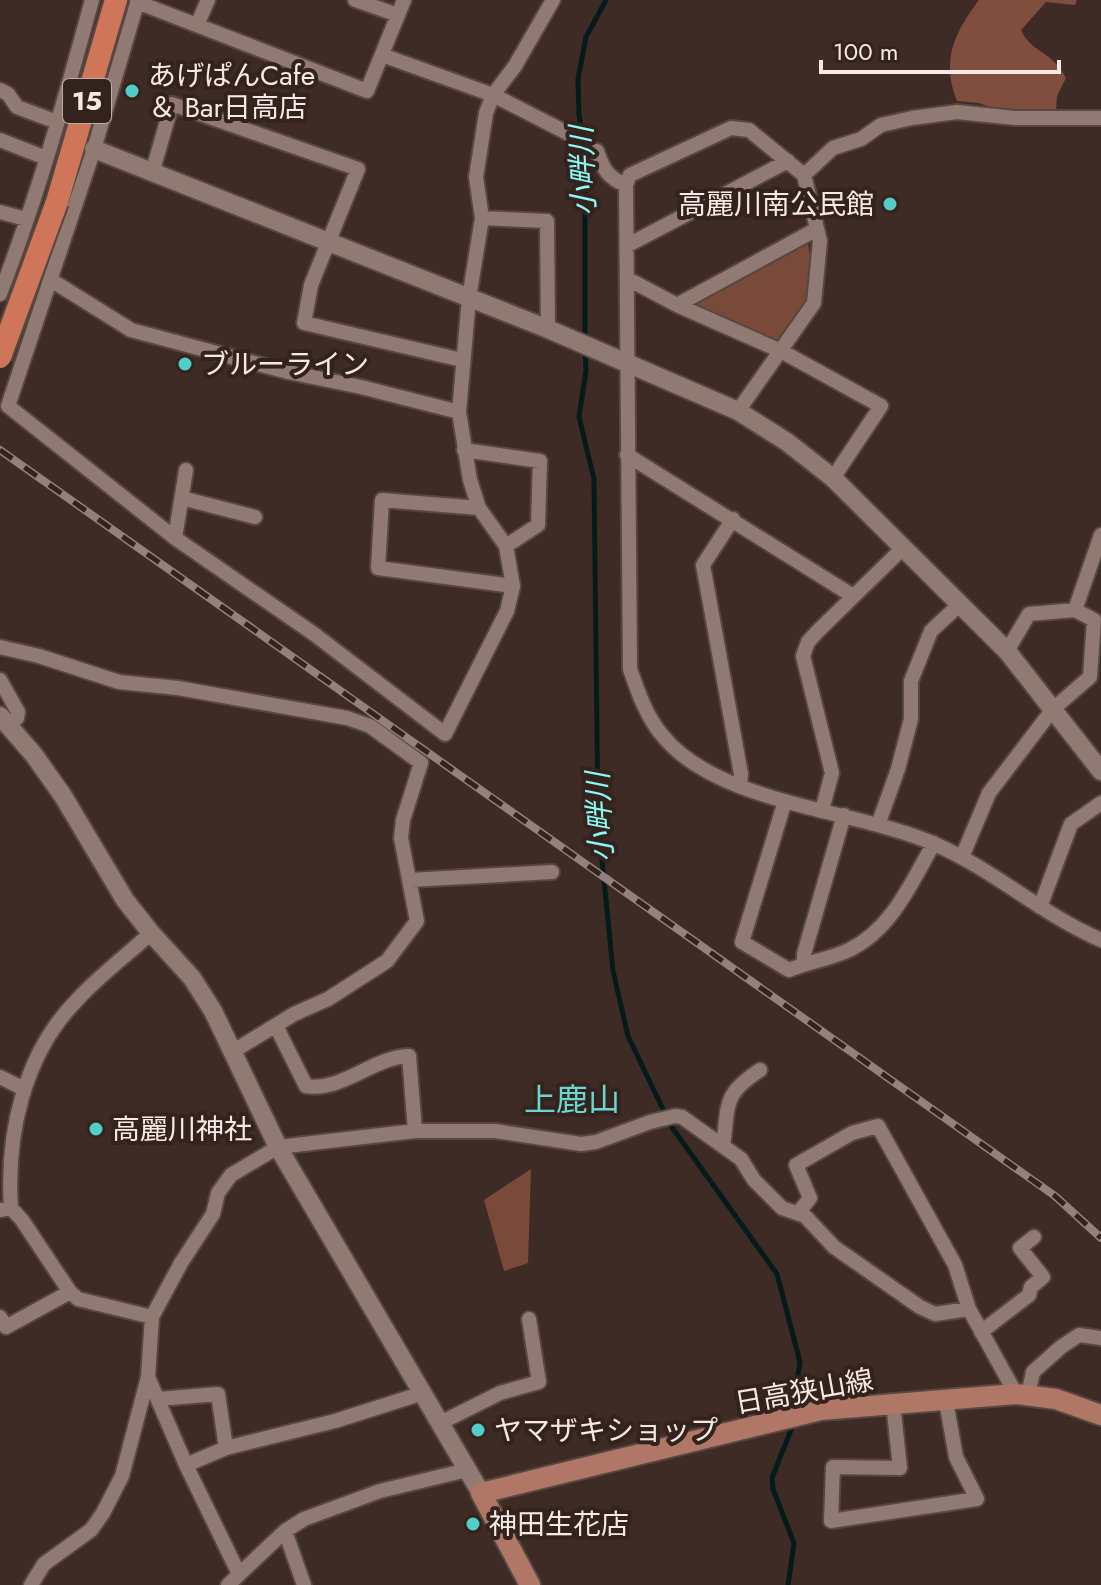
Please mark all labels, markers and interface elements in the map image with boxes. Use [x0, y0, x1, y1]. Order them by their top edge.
scale bar [821, 24, 1059, 74]
text: 100 m [833, 34, 899, 69]
place label: あげぱんCafe ＆ Bar日高店 [148, 55, 315, 128]
road number: 15 [63, 79, 111, 123]
marker: あげぱんCafe ＆ Bar日高店 [123, 82, 141, 100]
water label: 小畔川 [559, 122, 606, 217]
place label: 高麗川南公民館 [678, 184, 874, 225]
marker: 高麗川南公民館 [881, 195, 899, 213]
place label: ブルーライン [201, 344, 369, 385]
marker: ブルーライン [176, 355, 194, 373]
water label: 小畔川 [576, 768, 623, 863]
district label: 上鹿山 [524, 1077, 620, 1123]
place label: 高麗川神社 [112, 1109, 252, 1150]
marker: 高麗川神社 [87, 1120, 105, 1138]
street label: 日高狭山線 [732, 1359, 877, 1424]
place label: ヤマザキショップ [494, 1410, 718, 1451]
marker: ヤマザキショップ [469, 1421, 487, 1439]
place label: 神田生花店 [489, 1504, 629, 1545]
marker: 神田生花店 [464, 1515, 482, 1533]

